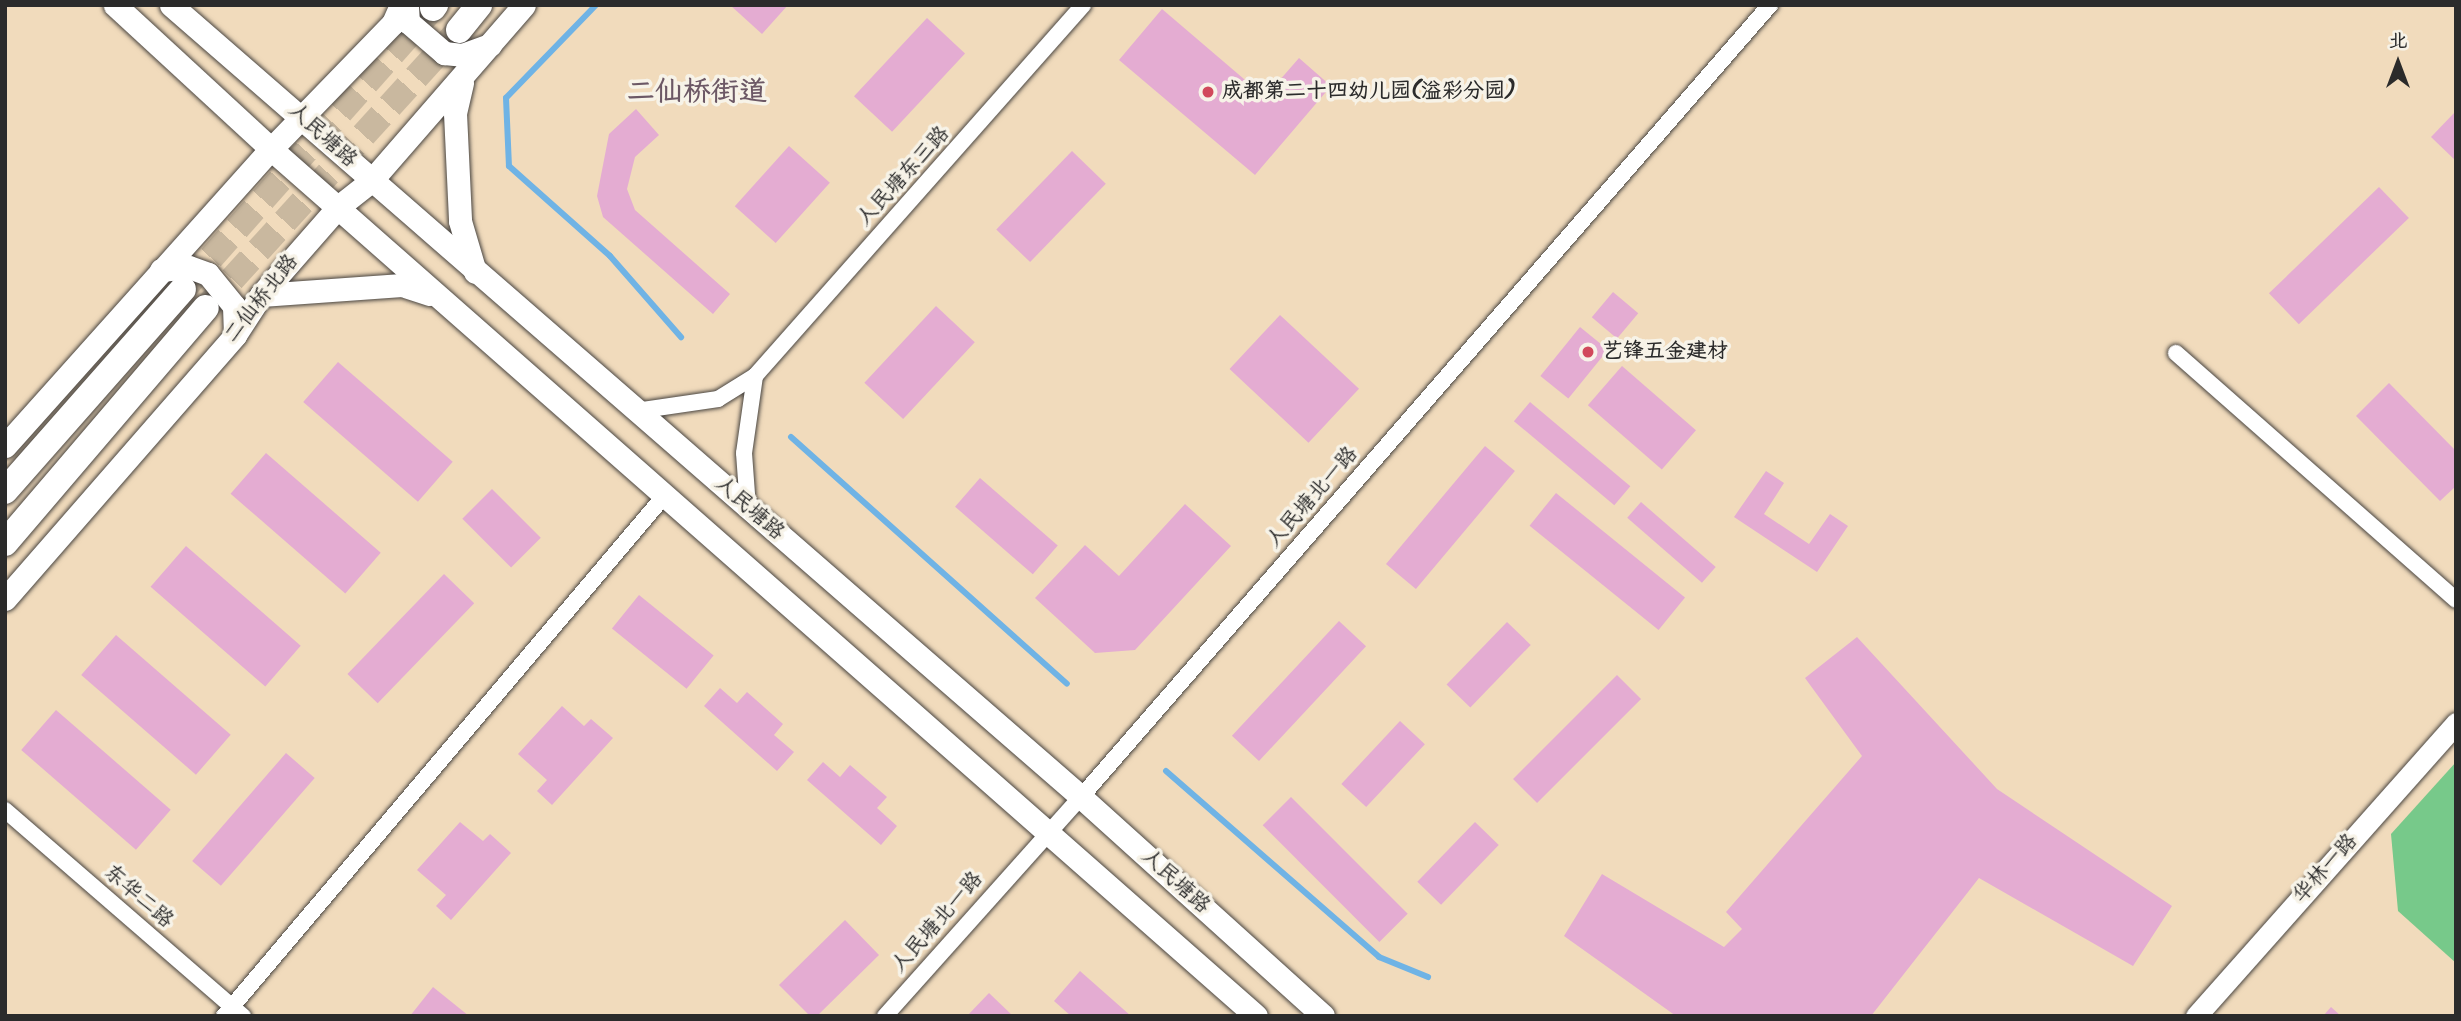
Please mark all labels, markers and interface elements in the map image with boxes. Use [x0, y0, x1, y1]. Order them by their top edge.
text: 北 [2388, 27, 2408, 57]
north arrow [2363, 28, 2433, 98]
district label: 二仙桥街道 [627, 76, 767, 110]
place label: 成都第二十四幼儿园(溢彩分园) [1222, 79, 1516, 105]
marker: 成都第二十四幼儿园(溢彩分园) [1200, 84, 1216, 100]
street label: 人民塘路 [282, 99, 362, 173]
street label: 人民塘东三路 [852, 122, 956, 232]
street label: 二仙桥北路 [220, 250, 304, 348]
place label: 艺锋五金建材 [1602, 339, 1728, 365]
marker: 艺锋五金建材 [1580, 344, 1596, 360]
street label: 人民塘北一路 [1262, 442, 1364, 554]
street label: 人民塘路 [709, 472, 789, 546]
street label: 华林一路 [2289, 829, 2363, 909]
street label: 人民塘路 [1135, 845, 1215, 919]
street label: 东华二路 [98, 860, 178, 934]
street label: 人民塘北一路 [887, 867, 989, 979]

